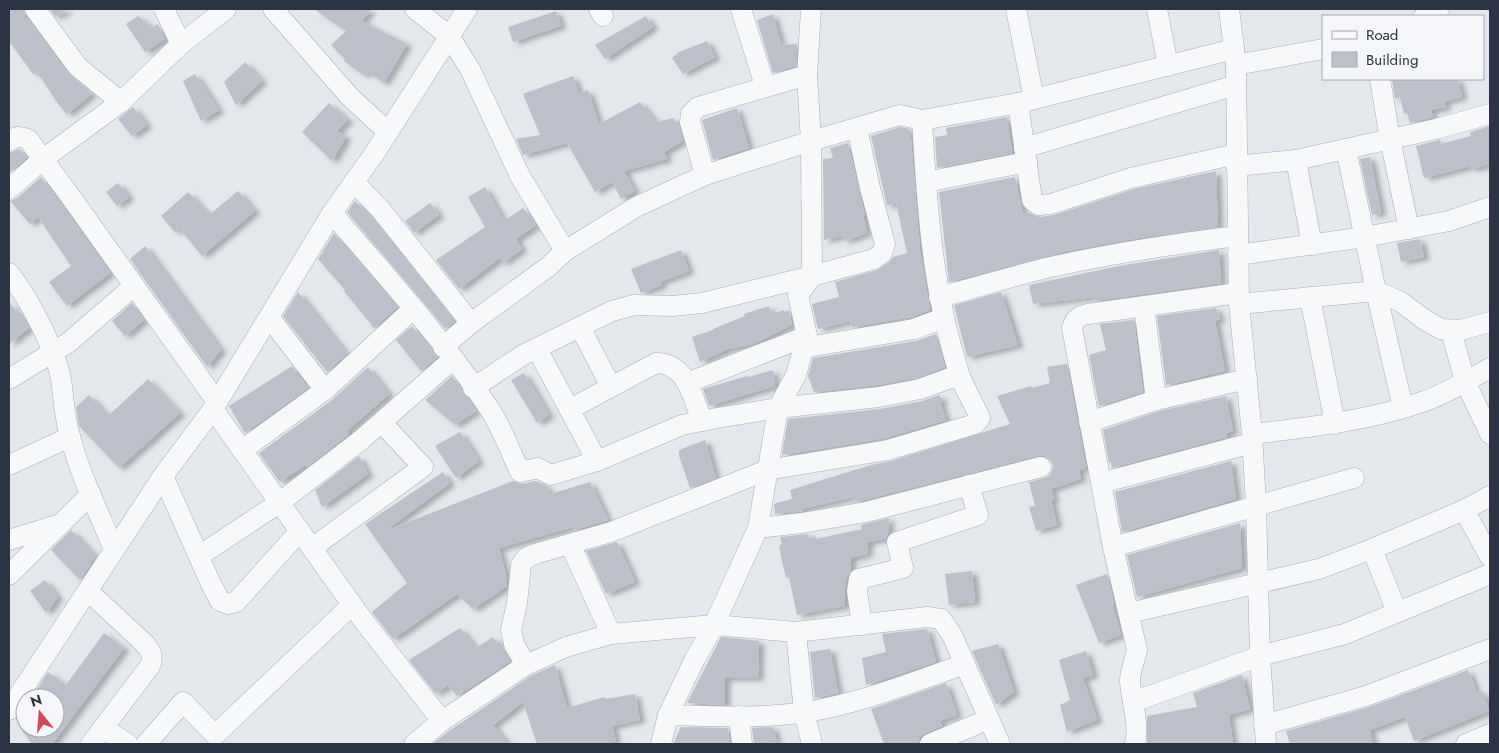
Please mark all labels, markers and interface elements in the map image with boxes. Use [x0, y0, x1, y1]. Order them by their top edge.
legend [1322, 15, 1484, 80]
text: Road [1366, 24, 1398, 46]
text: Building [1366, 49, 1418, 71]
north arrow [15, 688, 65, 738]
text: N [28, 689, 44, 712]

